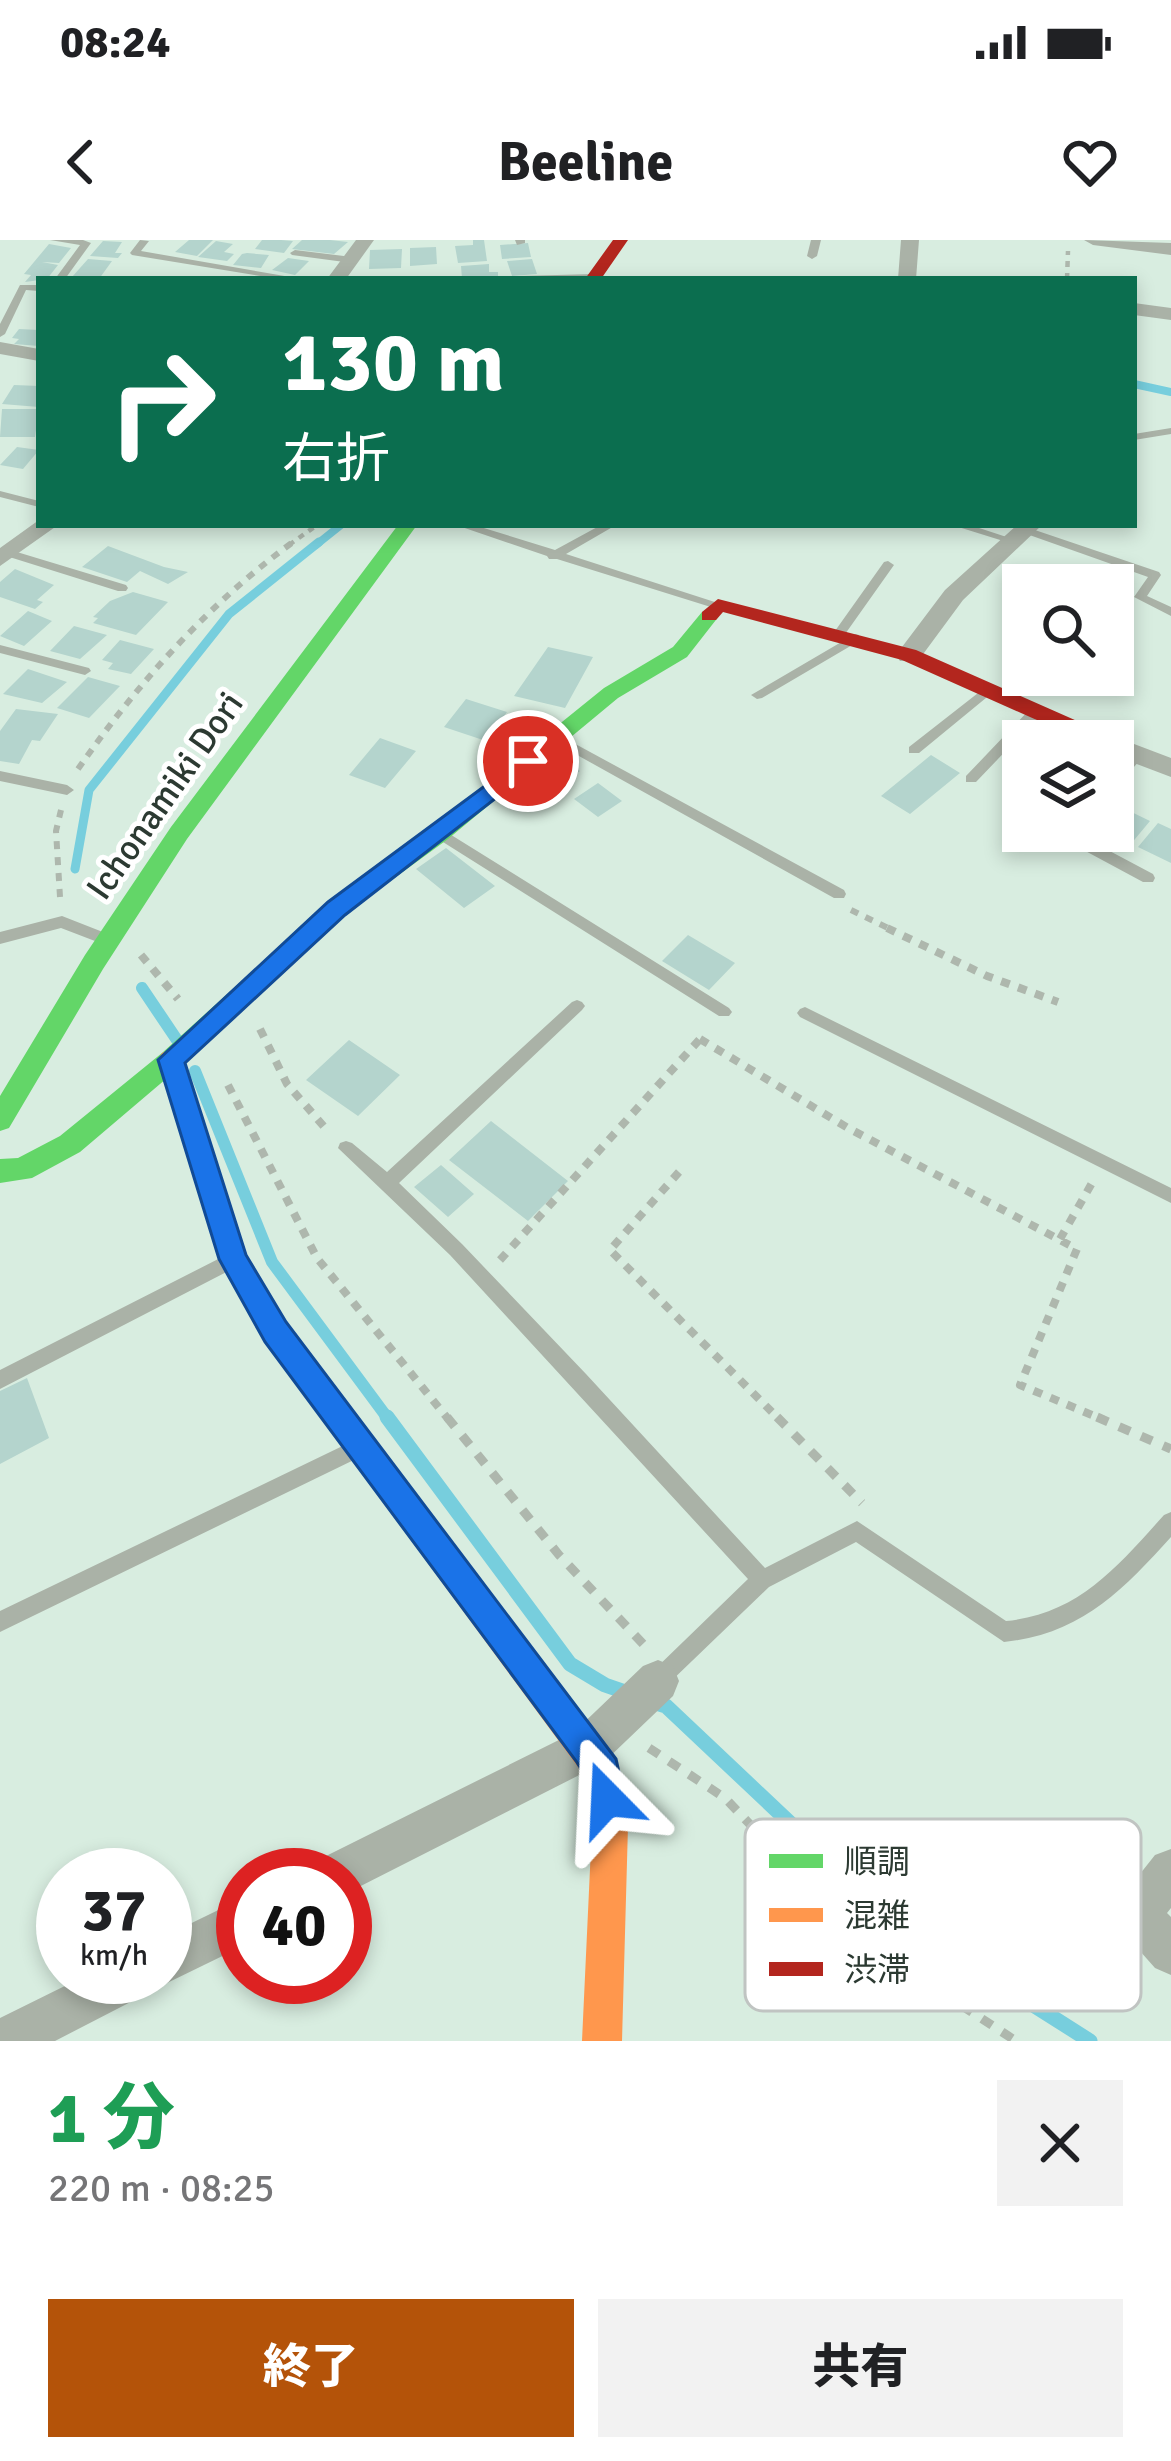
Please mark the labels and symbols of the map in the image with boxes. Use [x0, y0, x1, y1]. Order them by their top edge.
street label: Ichonamiki Dori [77, 683, 253, 908]
pin [477, 710, 579, 812]
position arrow [544, 1736, 670, 1862]
legend [745, 1819, 1141, 2011]
text: 順調 [844, 1842, 910, 1883]
speed limit sign: 40 [216, 1848, 372, 2004]
text: 混雑 [844, 1896, 910, 1937]
text: 渋滞 [844, 1950, 910, 1991]

